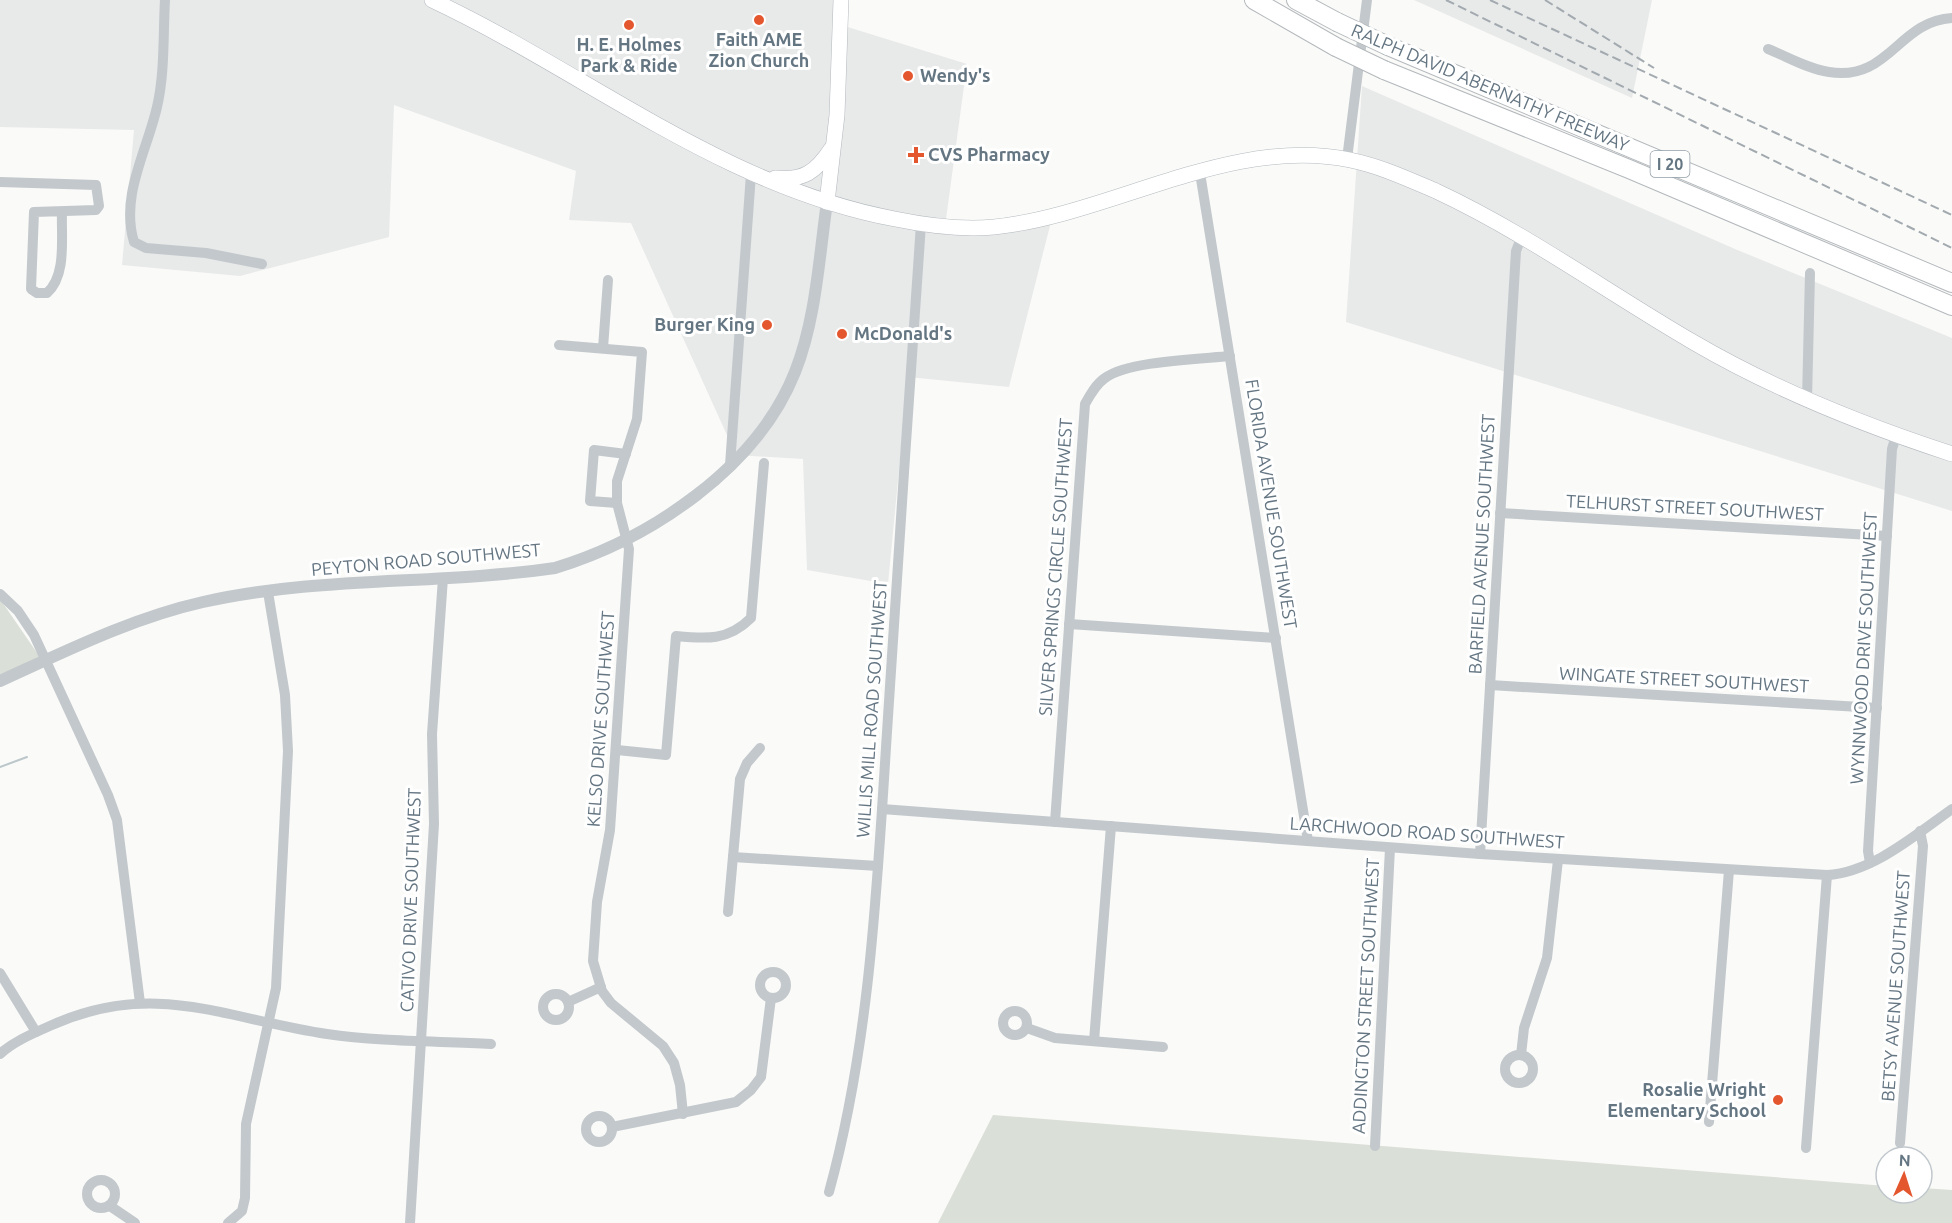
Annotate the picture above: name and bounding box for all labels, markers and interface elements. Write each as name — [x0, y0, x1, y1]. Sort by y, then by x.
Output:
marker: Faith AME Zion Church — [752, 13, 766, 27]
marker: H. E. Holmes Park & Ride — [622, 18, 636, 32]
street label: RALPH DAVID ABERNATHY FREEWAY — [1349, 19, 1633, 155]
place label: Faith AME Zion Church — [709, 29, 809, 70]
place label: H. E. Holmes Park & Ride — [577, 34, 681, 75]
place label: Wendy's — [920, 65, 991, 85]
marker: Wendy's — [901, 69, 915, 83]
place label: CVS Pharmacy — [928, 144, 1050, 164]
marker: CVS Pharmacy — [909, 148, 923, 162]
road number: I 20 — [1650, 151, 1690, 177]
place label: Burger King — [654, 314, 755, 334]
marker: Burger King — [760, 318, 774, 332]
place label: McDonald's — [854, 323, 952, 343]
marker: McDonald's — [835, 327, 849, 341]
street label: FLORIDA AVENUE SOUTHWEST — [1242, 378, 1302, 630]
street label: BARFIELD AVENUE SOUTHWEST — [1464, 413, 1498, 675]
street label: SILVER SPRINGS CIRCLE SOUTHWEST — [1035, 417, 1075, 716]
street label: TELHURST STREET SOUTHWEST — [1566, 490, 1825, 524]
street label: WYNNWOOD DRIVE SOUTHWEST — [1846, 511, 1880, 785]
street label: PEYTON ROAD SOUTHWEST — [310, 539, 542, 579]
street label: WILLIS MILL ROAD SOUTHWEST — [852, 579, 890, 838]
street label: KELSO DRIVE SOUTHWEST — [582, 610, 618, 828]
street label: WINGATE STREET SOUTHWEST — [1559, 662, 1810, 696]
street label: CATIVO DRIVE SOUTHWEST — [396, 787, 424, 1013]
street label: LARCHWOOD ROAD SOUTHWEST — [1289, 812, 1565, 852]
street label: ADDINGTON STREET SOUTHWEST — [1348, 857, 1382, 1135]
street label: BETSY AVENUE SOUTHWEST — [1877, 870, 1913, 1102]
place label: Rosalie Wright Elementary School — [1607, 1079, 1767, 1120]
marker: Rosalie Wright Elementary School — [1771, 1093, 1785, 1107]
north arrow — [1874, 1145, 1934, 1205]
text: N — [1898, 1151, 1911, 1169]

